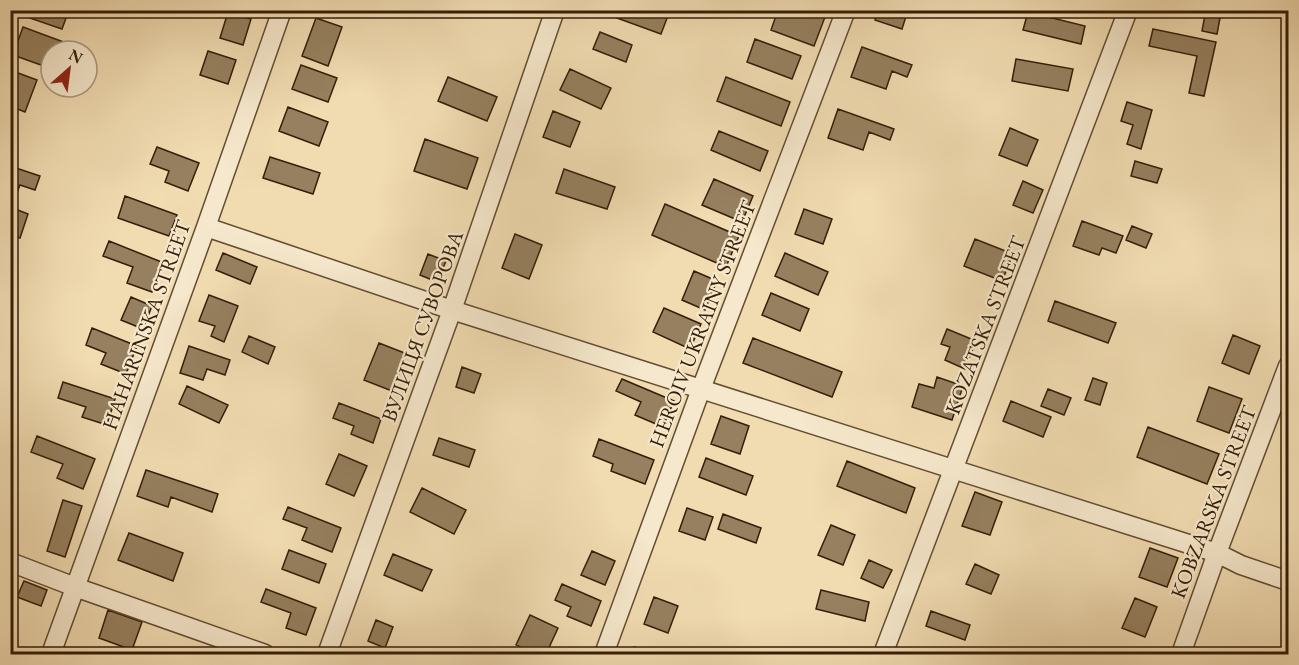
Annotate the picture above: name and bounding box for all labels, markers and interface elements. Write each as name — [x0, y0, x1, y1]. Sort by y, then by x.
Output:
north arrow — [39, 39, 99, 99]
text: N — [65, 44, 86, 69]
street label: HEROIV UKRAINY STREET — [642, 196, 762, 451]
street label: HAHARINSKA STREET — [95, 216, 197, 434]
street label: ВУЛИЦЯ СУВОРОВА — [375, 226, 469, 425]
street label: KOZATSKA STREET — [939, 231, 1032, 418]
street label: KOBZARSKA STREET — [1164, 401, 1263, 602]

